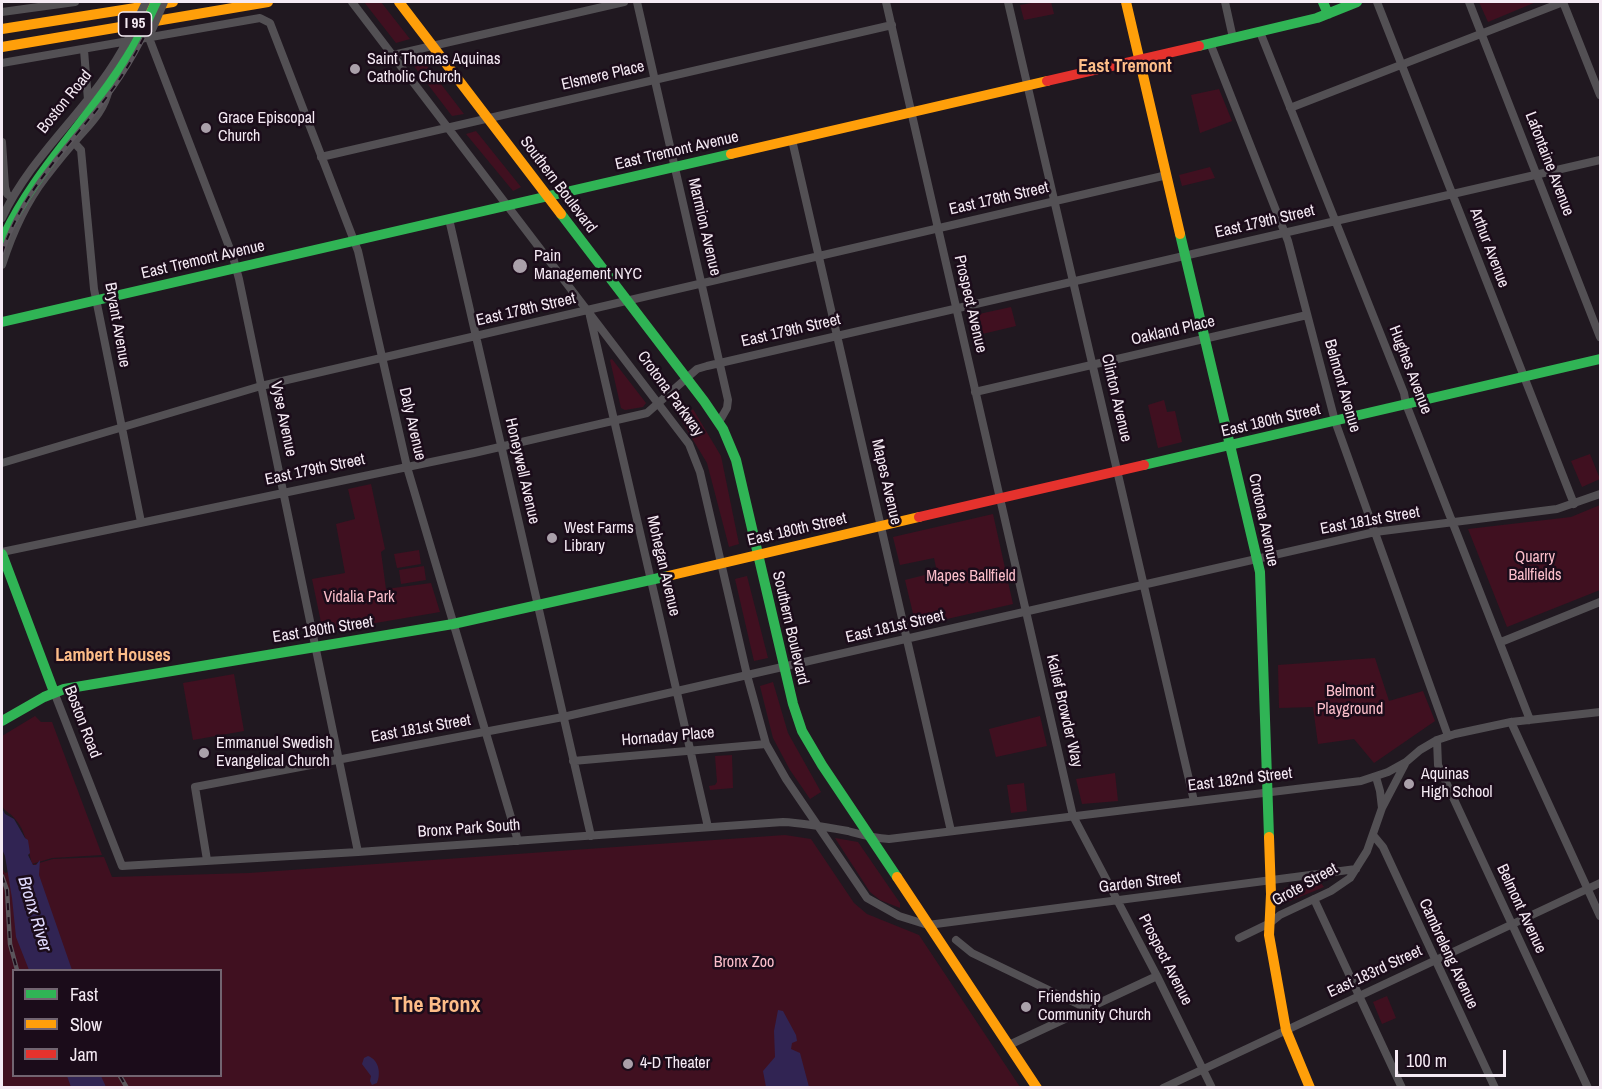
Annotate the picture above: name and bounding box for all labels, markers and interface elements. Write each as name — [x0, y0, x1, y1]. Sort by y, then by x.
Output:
road number: I 95 — [118, 12, 152, 36]
place label: Saint Thomas Aquinas Catholic Church — [367, 50, 500, 88]
district label: East Tremont — [1078, 56, 1172, 78]
street label: Elsmere Place — [560, 57, 646, 95]
marker: Saint Thomas Aquinas Catholic Church — [348, 62, 362, 76]
street label: Boston Road — [34, 66, 96, 138]
place label: Grace Episcopal Church — [218, 109, 315, 147]
street label: Lafontaine Avenue — [1520, 109, 1578, 219]
marker: Grace Episcopal Church — [199, 121, 213, 135]
street label: East Tremont Avenue — [613, 127, 741, 175]
street label: Southern Boulevard — [515, 133, 601, 237]
street label: Marmion Avenue — [683, 176, 725, 278]
street label: East 178th Street — [947, 178, 1051, 220]
street label: East 179th Street — [1213, 201, 1317, 243]
street label: Arthur Avenue — [1465, 206, 1513, 290]
street label: East Tremont Avenue — [139, 236, 267, 284]
place label: Pain Management NYC — [534, 247, 642, 285]
street label: Prospect Avenue — [949, 253, 991, 355]
marker: Pain Management NYC — [511, 257, 529, 275]
street label: Bryant Avenue — [100, 281, 134, 369]
street label: East 178th Street — [474, 289, 578, 331]
street label: East 179th Street — [739, 310, 843, 352]
street label: Oakland Place — [1129, 312, 1217, 350]
street label: Hughes Avenue — [1384, 323, 1436, 417]
street label: Belmont Avenue — [1320, 337, 1364, 435]
street label: Crotona Parkway — [633, 348, 707, 440]
street label: Clinton Avenue — [1097, 352, 1135, 444]
street label: Vyse Avenue — [266, 380, 300, 458]
street label: Daly Avenue — [394, 386, 430, 462]
street label: East 180th Street — [1219, 400, 1323, 442]
street label: Honeywell Avenue — [500, 416, 544, 526]
street label: Mapes Avenue — [867, 437, 905, 527]
street label: East 179th Street — [263, 450, 367, 490]
street label: Crotona Avenue — [1244, 472, 1282, 568]
street label: East 181st Street — [1319, 503, 1421, 539]
street label: East 180th Street — [745, 509, 849, 551]
street label: Mohegan Avenue — [642, 514, 684, 618]
place label: West Farms Library — [564, 519, 634, 557]
marker: West Farms Library — [545, 531, 559, 545]
park label: Quarry Ballfields — [1508, 548, 1562, 586]
park label: Mapes Ballfield — [926, 567, 1016, 587]
street label: Southern Boulevard — [768, 569, 812, 687]
park label: Vidalia Park — [323, 588, 395, 608]
street label: East 181st Street — [844, 606, 946, 648]
street label: East 180th Street — [271, 613, 375, 647]
district label: Lambert Houses — [55, 645, 171, 667]
street label: Kalief Browder Way — [1042, 653, 1086, 769]
park label: Belmont Playground — [1317, 682, 1383, 720]
street label: Boston Road — [59, 683, 105, 761]
street label: East 181st Street — [370, 711, 472, 747]
street label: Hornaday Place — [621, 723, 715, 751]
place label: Emmanuel Swedish Evangelical Church — [216, 734, 333, 772]
marker: Emmanuel Swedish Evangelical Church — [197, 746, 211, 760]
street label: East 182nd Street — [1187, 764, 1293, 796]
place label: Aquinas High School — [1421, 765, 1492, 803]
marker: Aquinas High School — [1402, 777, 1416, 791]
street label: Bronx Park South — [417, 816, 521, 842]
street label: Grote Street — [1269, 859, 1341, 911]
street label: Belmont Avenue — [1492, 861, 1550, 957]
street label: Garden Street — [1098, 868, 1182, 898]
water label: Bronx River — [12, 874, 56, 954]
street label: Cambreleng Avenue — [1414, 896, 1482, 1012]
street label: Prospect Avenue — [1134, 911, 1196, 1009]
street label: East 183rd Street — [1325, 942, 1425, 1002]
park label: Bronx Zoo — [714, 953, 774, 973]
legend — [12, 969, 222, 1077]
text: Fast — [70, 982, 98, 1007]
place label: Friendship Community Church — [1038, 988, 1151, 1026]
district label: The Bronx — [391, 993, 481, 1019]
marker: Friendship Community Church — [1019, 1000, 1033, 1014]
text: Slow — [70, 1012, 102, 1037]
scale bar — [1398, 1038, 1509, 1076]
text: Jam — [70, 1042, 98, 1067]
text: 100 m — [1406, 1048, 1447, 1073]
place label: 4-D Theater — [640, 1054, 710, 1074]
marker: 4-D Theater — [621, 1057, 635, 1071]

